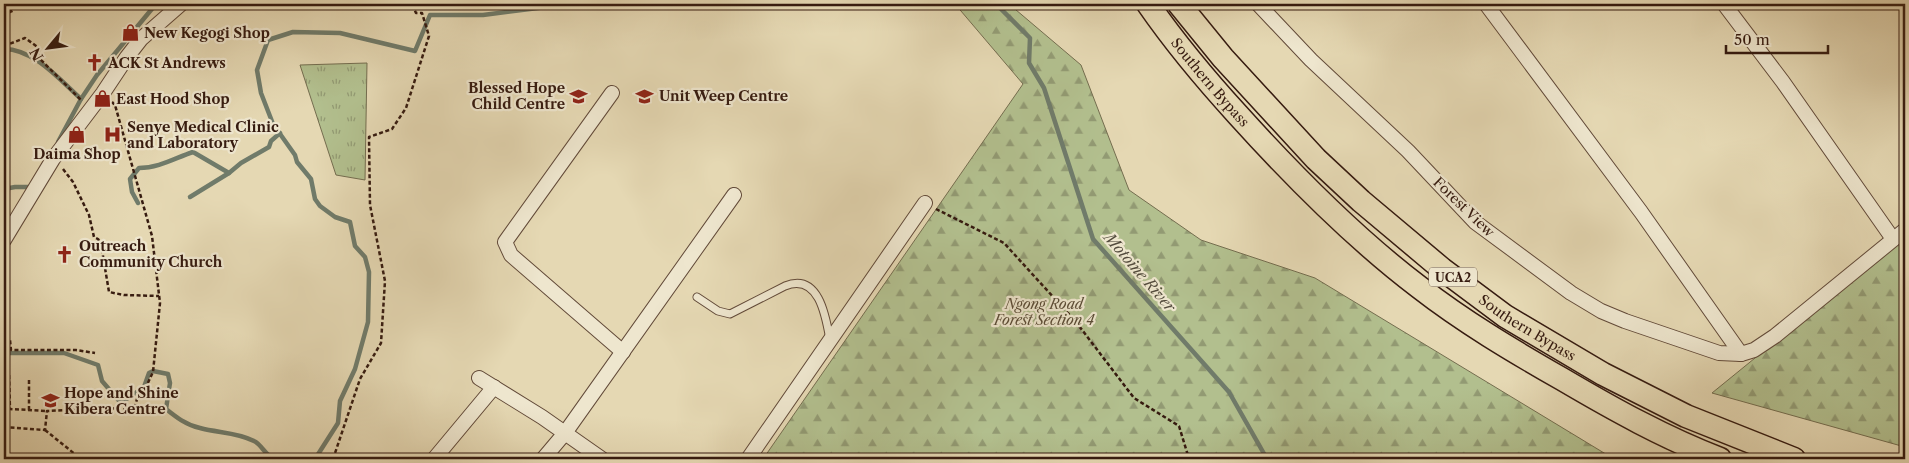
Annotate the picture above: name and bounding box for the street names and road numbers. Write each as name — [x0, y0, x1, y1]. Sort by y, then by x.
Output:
street label: Southern Bypass — [1167, 34, 1253, 130]
street label: Forest View — [1430, 173, 1499, 241]
road number: UCA2 — [1429, 268, 1477, 286]
street label: Southern Bypass — [1475, 291, 1579, 365]

